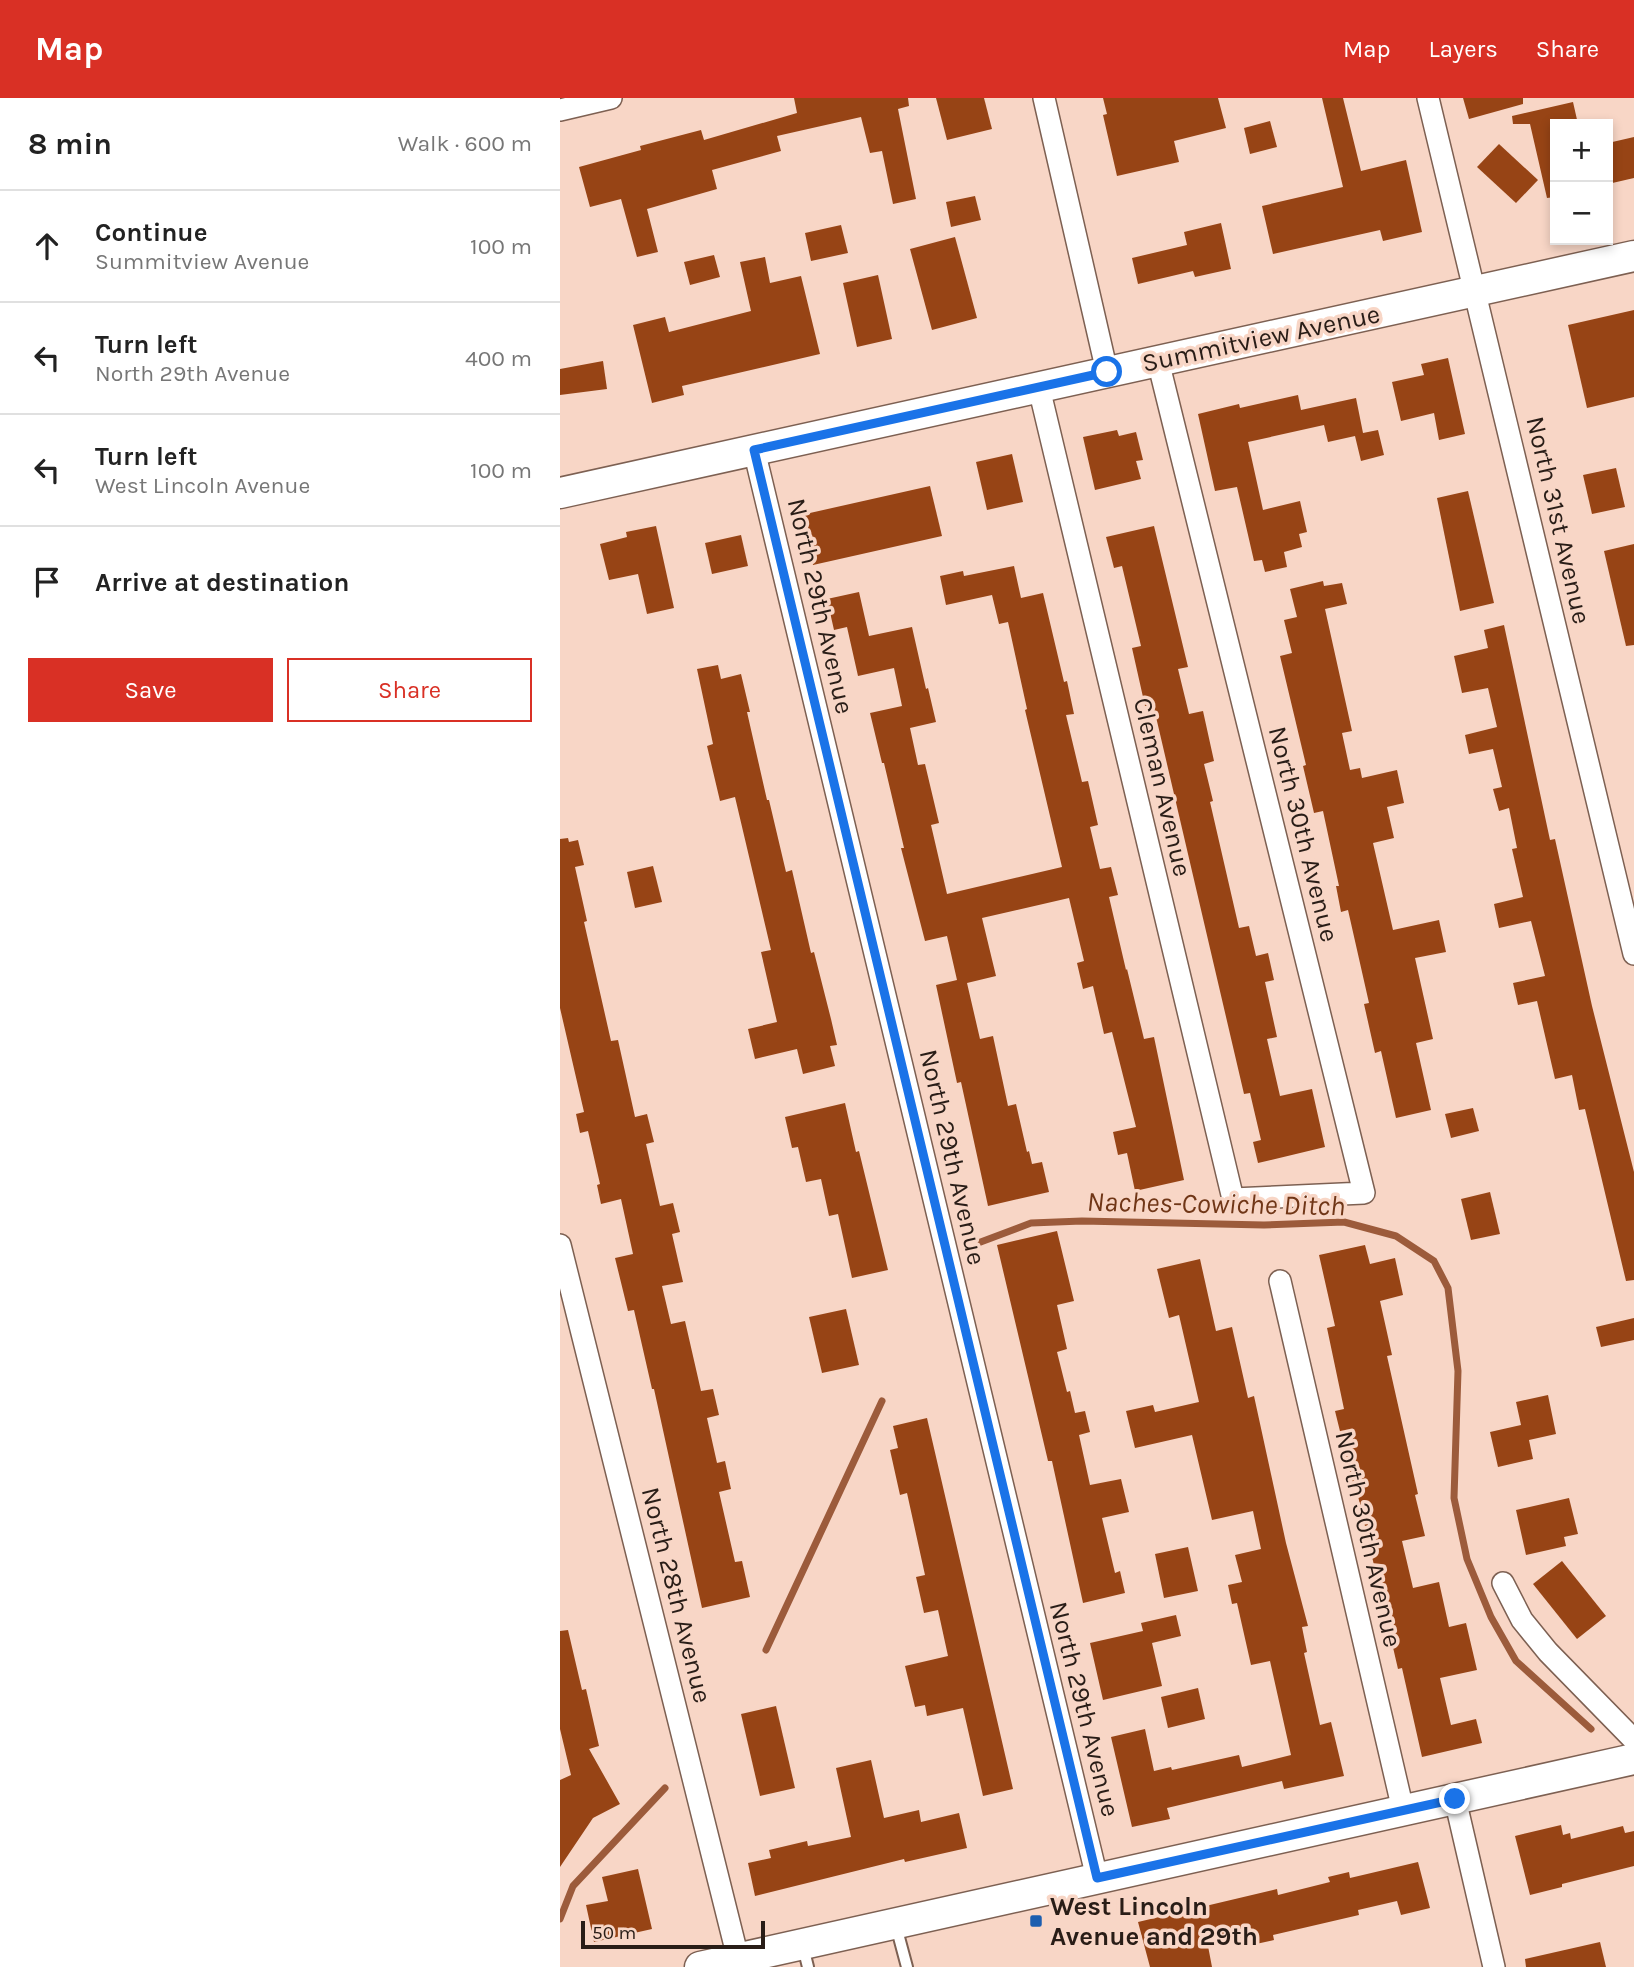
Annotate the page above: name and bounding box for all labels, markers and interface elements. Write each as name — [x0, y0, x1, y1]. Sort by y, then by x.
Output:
text: Map — [35, 30, 103, 68]
text: Map — [1343, 35, 1391, 63]
text: Layers — [1429, 35, 1498, 63]
text: Share — [1536, 35, 1599, 63]
map controls — [1550, 119, 1613, 245]
button: + — [1550, 119, 1613, 182]
text: 8 min — [28, 126, 112, 162]
text: Walk · 600 m — [398, 130, 532, 157]
button: − — [1550, 182, 1613, 245]
text: Continue — [95, 217, 207, 248]
icon: ahead — [28, 227, 66, 265]
text: 100 m — [470, 233, 532, 260]
text: Summitview Avenue — [95, 248, 309, 275]
street label: Summitview Avenue — [1139, 298, 1383, 379]
text: Turn left — [95, 329, 197, 360]
icon: left — [28, 339, 66, 377]
text: 400 m — [465, 345, 532, 372]
route start — [1091, 356, 1122, 387]
text: North 29th Avenue — [95, 360, 290, 387]
street label: North 31st Avenue — [1520, 413, 1597, 627]
text: Turn left — [95, 441, 197, 472]
icon: left — [28, 451, 66, 489]
text: 100 m — [470, 457, 532, 484]
text: West Lincoln Avenue — [95, 472, 310, 499]
street label: North 29th Avenue — [781, 495, 860, 717]
icon: arrive — [28, 563, 66, 601]
text: Arrive at destination — [95, 567, 349, 598]
button: Save — [28, 658, 273, 722]
button: Share — [287, 658, 532, 722]
street label: Cleman Avenue — [1127, 695, 1198, 880]
street label: North 30th Avenue — [1262, 723, 1345, 945]
street label: North 29th Avenue — [913, 1046, 992, 1268]
water label: Naches-Cowiche Ditch — [1086, 1185, 1346, 1222]
street label: North 30th Avenue — [1329, 1428, 1408, 1650]
street label: North 28th Avenue — [635, 1484, 718, 1706]
street label: North 29th Avenue — [1043, 1598, 1126, 1820]
route end — [1439, 1783, 1470, 1814]
place label: West Lincoln Avenue and 29th — [1050, 1891, 1258, 1952]
marker: West Lincoln Avenue and 29th — [1028, 1913, 1044, 1929]
scale bar — [581, 1918, 765, 1950]
text: 50 m — [592, 1922, 636, 1944]

